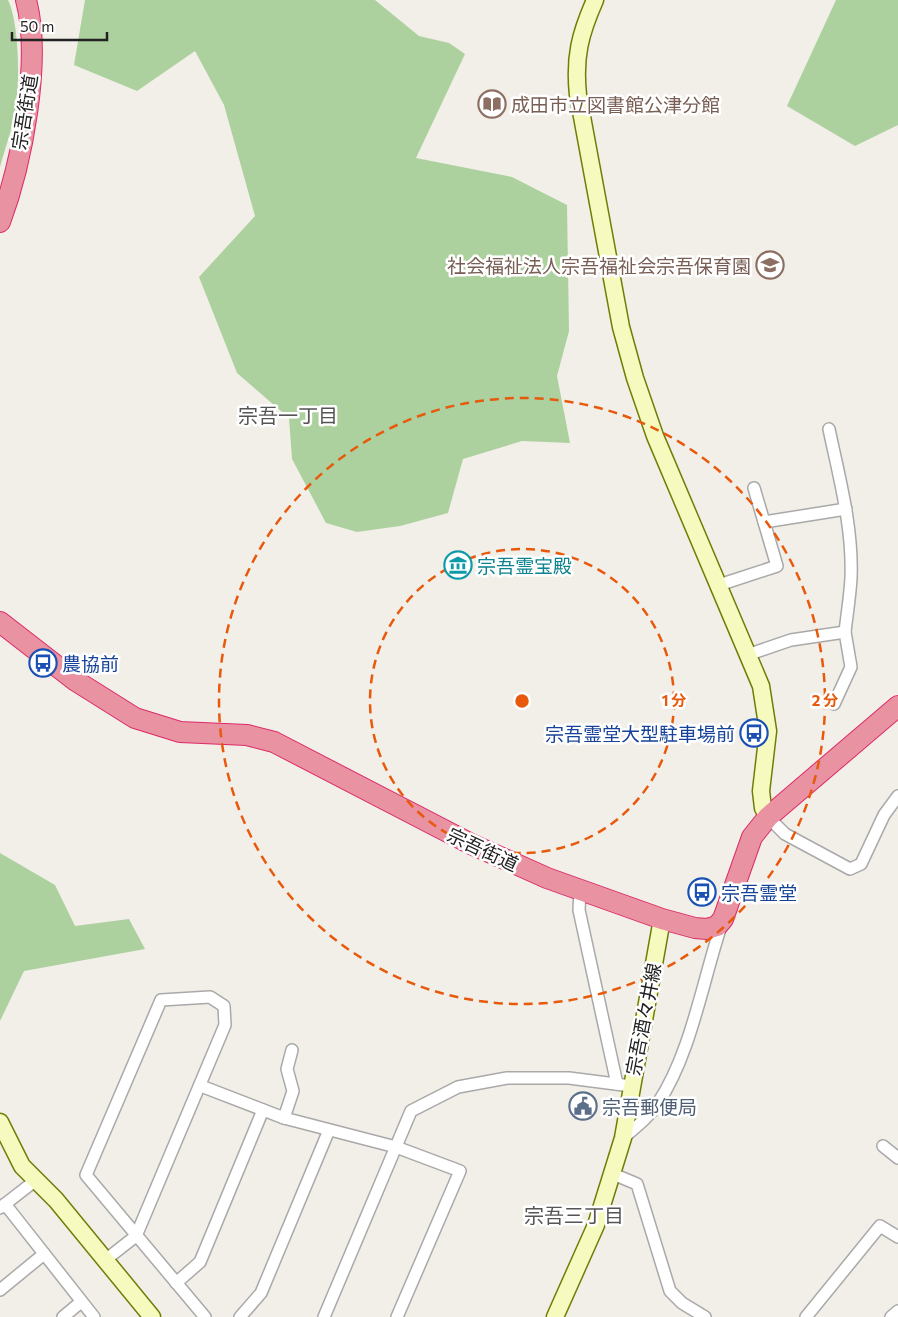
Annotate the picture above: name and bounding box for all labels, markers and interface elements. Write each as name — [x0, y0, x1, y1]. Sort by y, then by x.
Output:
scale bar — [12, 10, 108, 42]
text: 50 m — [20, 17, 54, 35]
street label: 宗吾街道 — [7, 73, 41, 151]
library icon: 成田市立図書館公津分館 — [477, 89, 507, 119]
place label: 成田市立図書館公津分館 — [511, 93, 720, 116]
school or university icon: 社会福祉法人宗吾福祉会宗吾保育園 — [755, 250, 785, 280]
place label: 社会福祉法人宗吾福祉会宗吾保育園 — [447, 254, 751, 277]
district label: 宗吾一丁目 — [238, 403, 338, 427]
museum icon: 宗吾霊宝殿 — [443, 550, 473, 580]
place label: 宗吾霊宝殿 — [477, 554, 572, 577]
bus stop icon: 農協前 — [28, 648, 58, 678]
place label: 農協前 — [62, 652, 119, 675]
text: 1 分 — [662, 691, 686, 709]
text: 2 分 — [812, 691, 838, 709]
centre of rings — [513, 692, 531, 710]
bus stop icon: 宗吾霊堂大型駐車場前 — [739, 718, 769, 748]
place label: 宗吾霊堂大型駐車場前 — [545, 722, 735, 745]
street label: 宗吾街道 — [444, 823, 522, 875]
bus stop icon: 宗吾霊堂 — [687, 877, 717, 907]
place label: 宗吾霊堂 — [721, 881, 797, 904]
street label: 宗吾酒々井線 — [621, 961, 665, 1077]
public building icon: 宗吾郵便局 — [568, 1091, 598, 1121]
place label: 宗吾郵便局 — [602, 1095, 697, 1118]
district label: 宗吾三丁目 — [524, 1203, 624, 1227]

